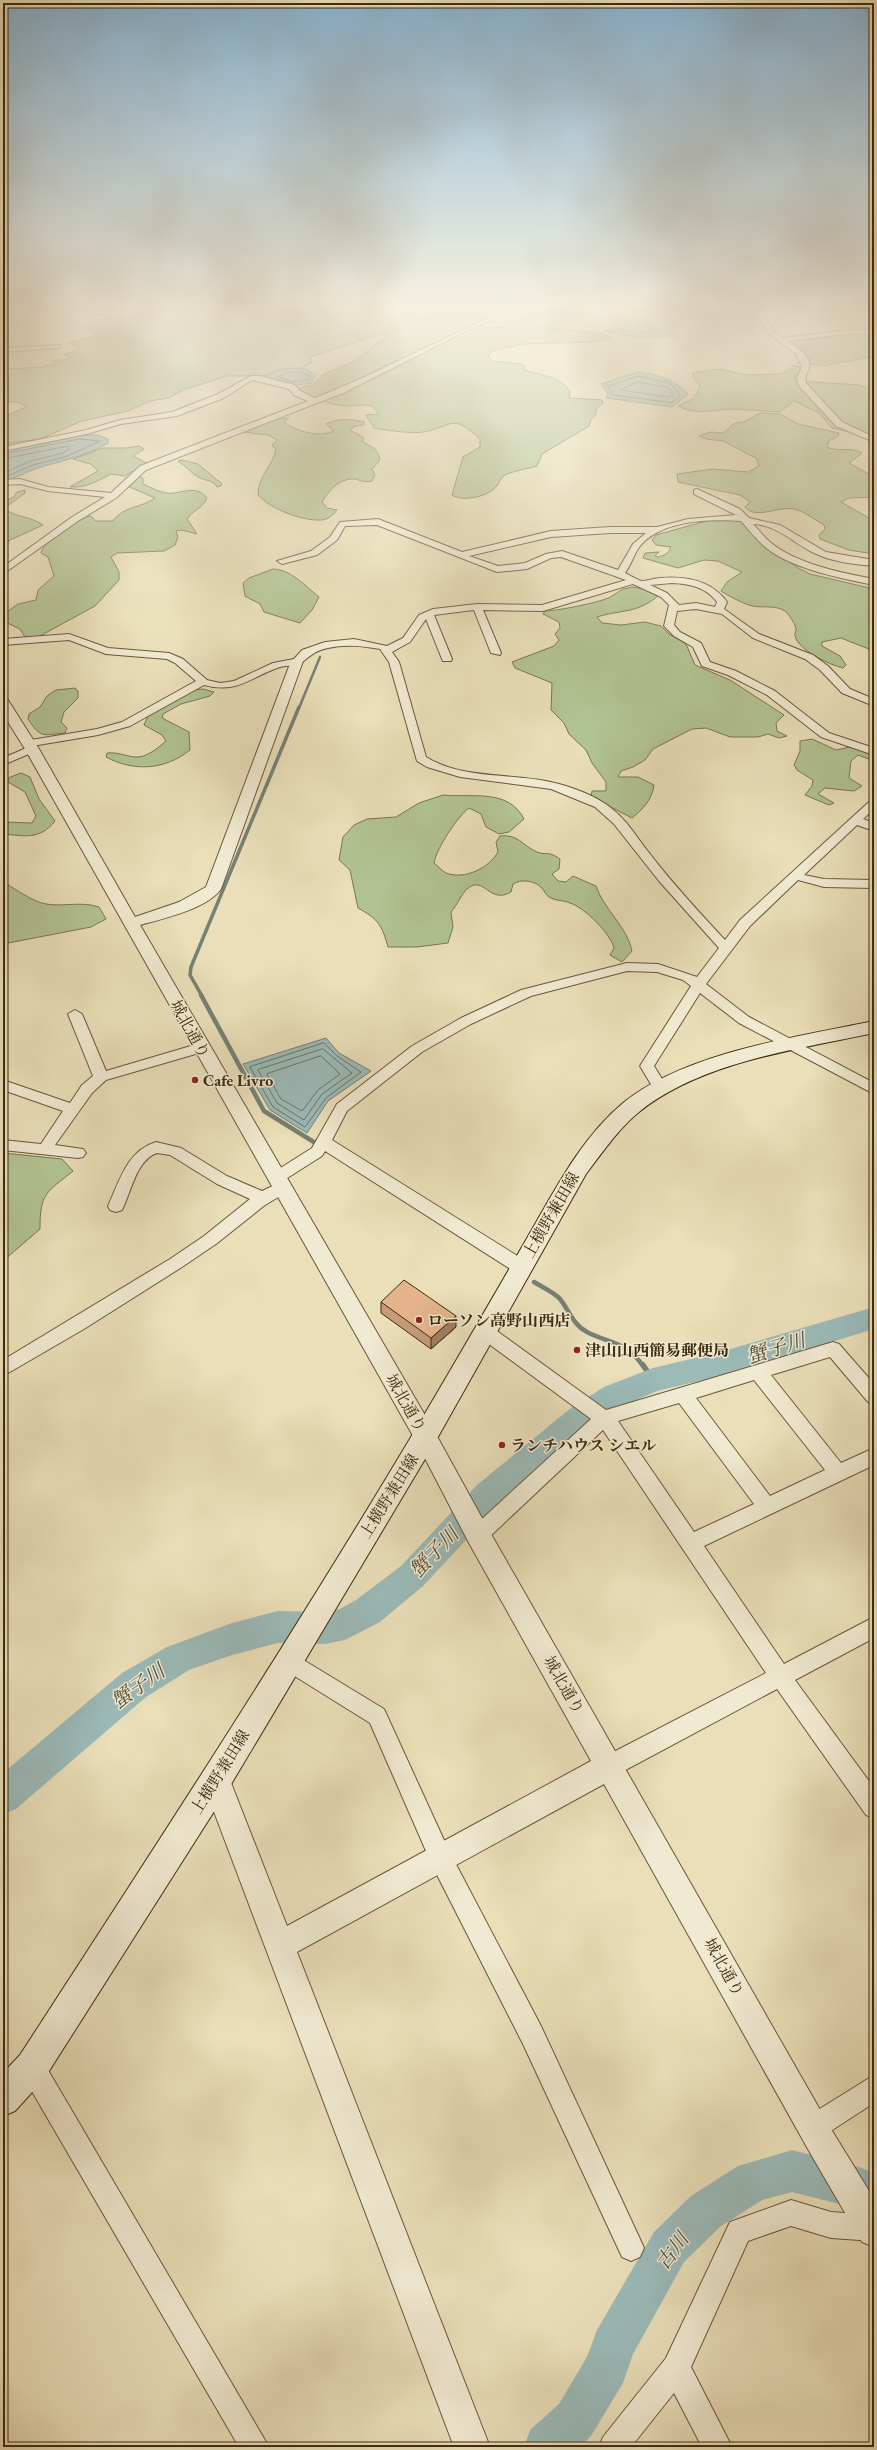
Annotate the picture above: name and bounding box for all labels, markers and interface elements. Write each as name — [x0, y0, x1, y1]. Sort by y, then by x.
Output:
street label: 城北通り — [165, 996, 215, 1062]
place label: Cafe Livro — [203, 1070, 273, 1091]
marker: Cafe Livro — [190, 1075, 200, 1085]
street label: 上横野兼田線 — [518, 1168, 584, 1262]
place label: ローソン高野山西店 — [427, 1310, 570, 1331]
marker: ローソン高野山西店 — [414, 1315, 424, 1325]
water label: 蟹子川 — [744, 1326, 810, 1369]
place label: 津山山西簡易郵便局 — [585, 1340, 729, 1361]
marker: 津山山西簡易郵便局 — [572, 1345, 582, 1355]
street label: 城北通り — [381, 1370, 431, 1436]
place label: ランチハウス シエル — [510, 1435, 656, 1456]
marker: ランチハウス シエル — [497, 1440, 507, 1450]
street label: 上横野兼田線 — [355, 1450, 423, 1542]
water label: 蟹子川 — [404, 1520, 466, 1583]
street label: 城北通り — [539, 1652, 589, 1718]
water label: 蟹子川 — [106, 1657, 172, 1714]
street label: 上横野兼田線 — [186, 1726, 254, 1818]
street label: 城北通り — [699, 1934, 749, 2000]
water label: 古川 — [650, 2226, 696, 2275]

